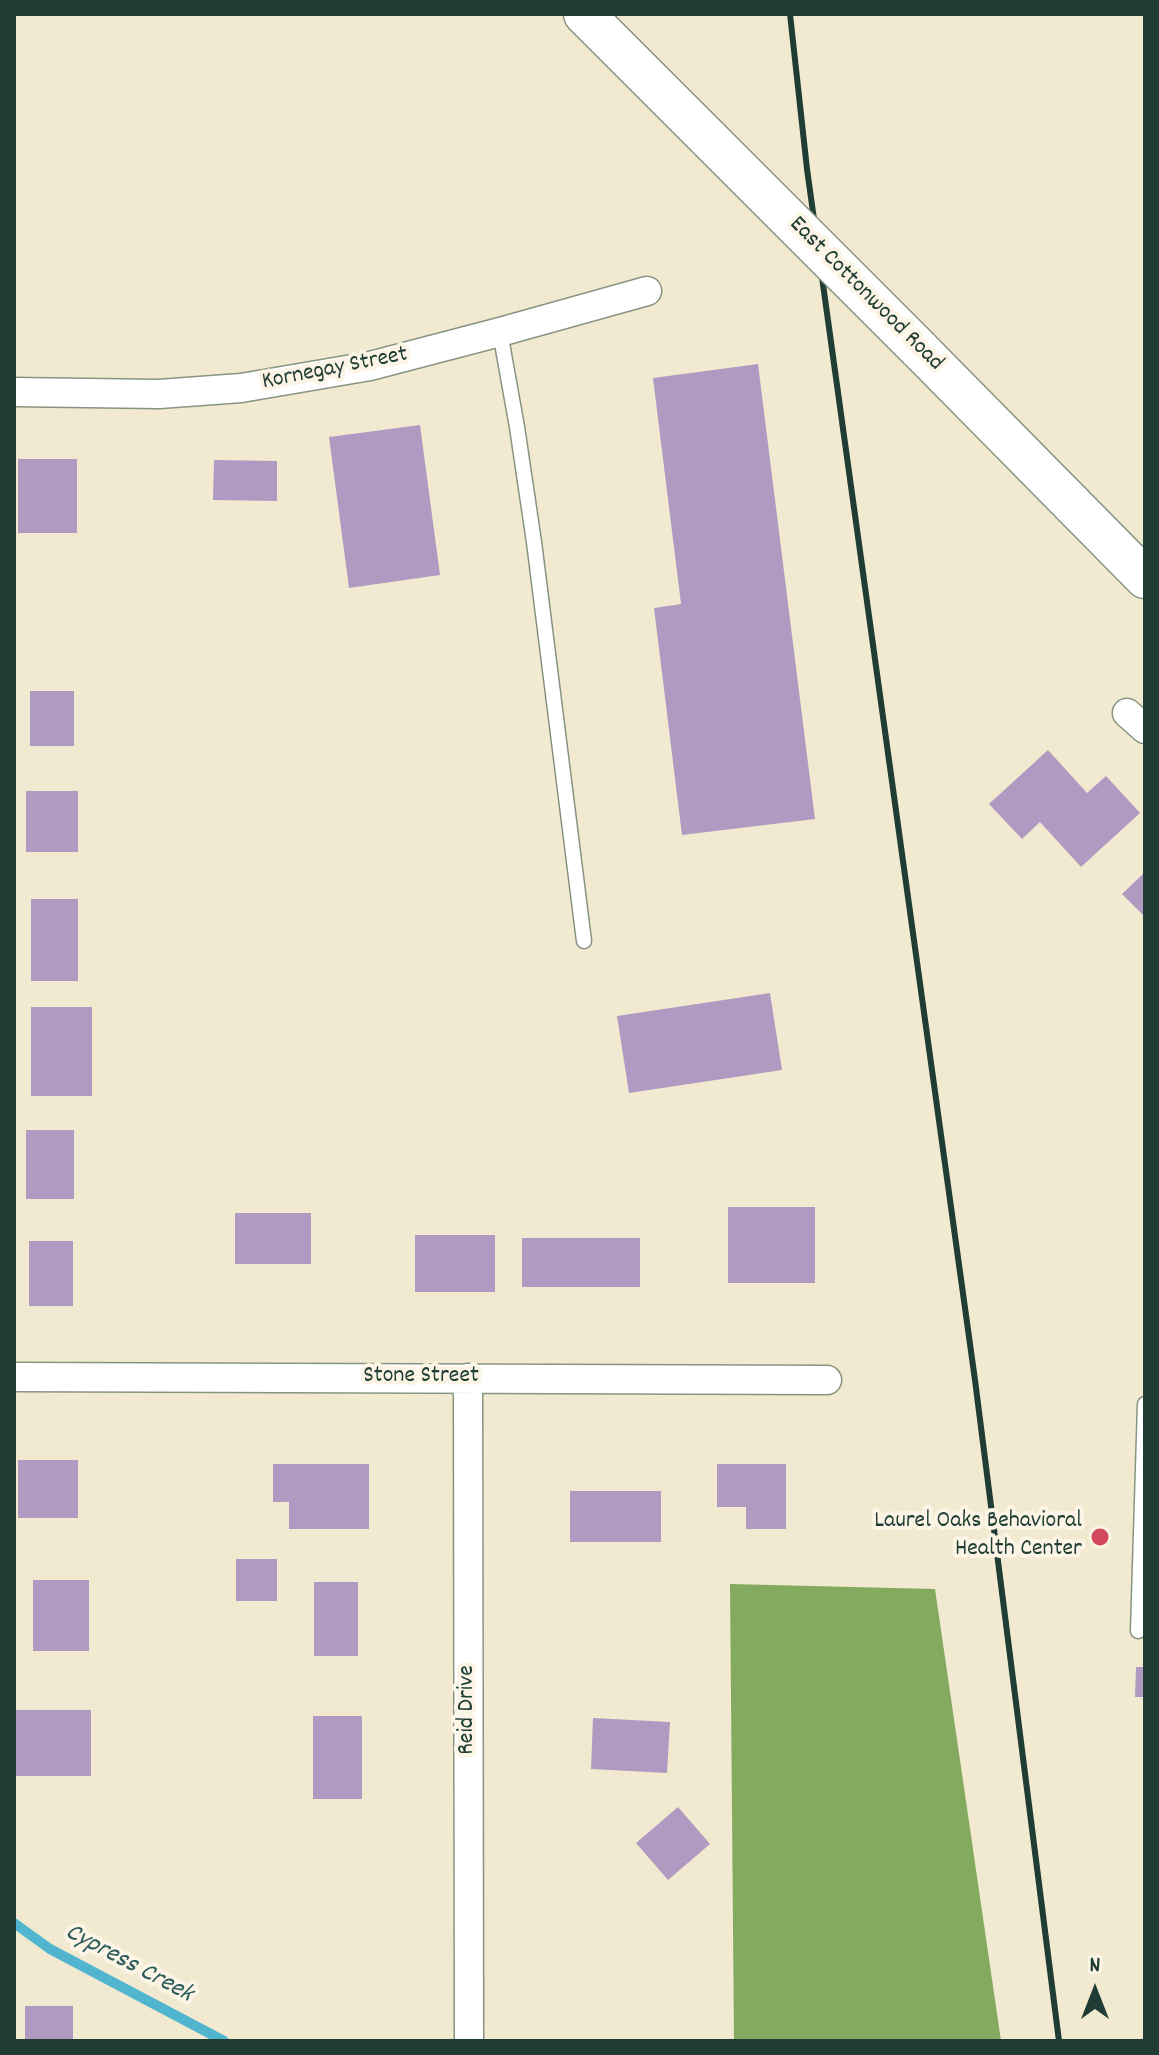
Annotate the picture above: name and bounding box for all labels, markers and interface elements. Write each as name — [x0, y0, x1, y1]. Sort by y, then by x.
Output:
street label: East Cottonwood Road — [782, 212, 948, 378]
street label: Kornegay Street — [260, 342, 410, 398]
street label: Stone Street — [363, 1364, 479, 1392]
place label: Laurel Oaks Behavioral Health Center — [874, 1509, 1082, 1565]
marker: Laurel Oaks Behavioral Health Center — [1089, 1526, 1111, 1548]
street label: Reid Drive — [455, 1665, 483, 1755]
water label: Cypress Creek — [59, 1918, 197, 2012]
north arrow — [1055, 1951, 1135, 2031]
text: N — [1090, 1951, 1100, 1982]

